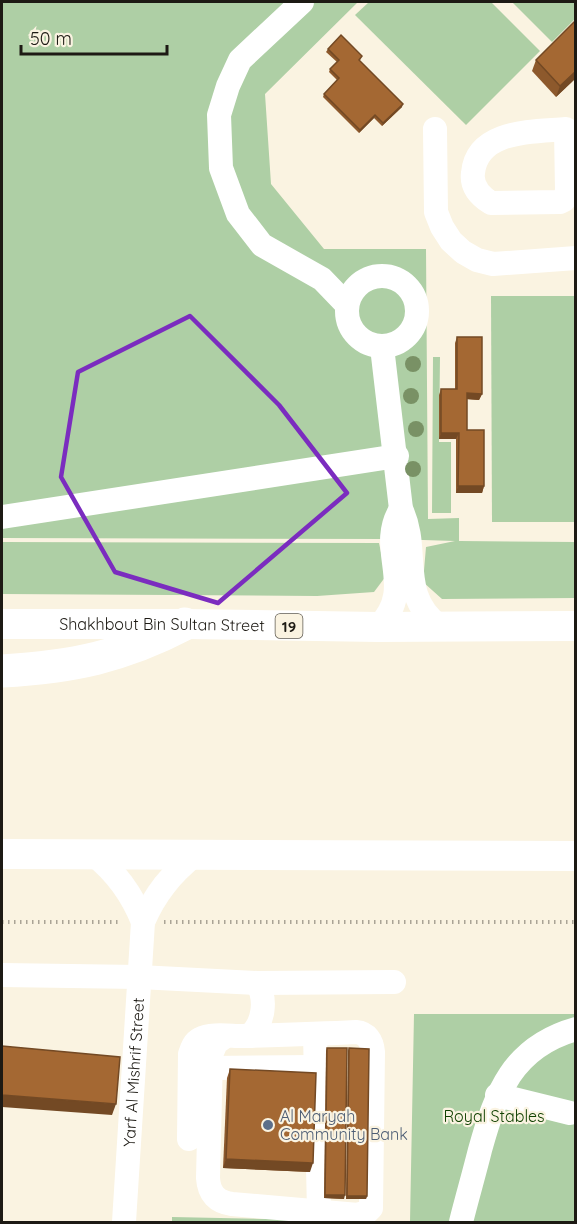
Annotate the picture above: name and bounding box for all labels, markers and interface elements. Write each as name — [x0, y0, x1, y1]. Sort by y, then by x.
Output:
scale bar — [21, 18, 166, 56]
text: 50 m — [30, 27, 72, 50]
street label: Shakhbout Bin Sultan Street — [59, 614, 265, 635]
road number: 19 — [276, 614, 302, 638]
street label: Yarf Al Mishrif Street — [119, 997, 148, 1148]
place label: Al Maryah Community Bank — [280, 1106, 408, 1144]
park label: Royal Stables — [443, 1106, 545, 1126]
marker: Al Maryah Community Bank — [261, 1118, 275, 1132]

